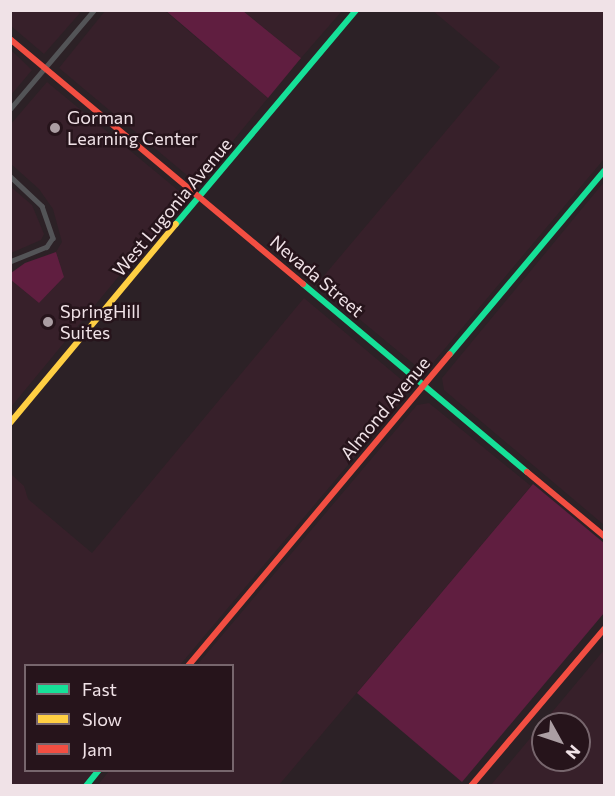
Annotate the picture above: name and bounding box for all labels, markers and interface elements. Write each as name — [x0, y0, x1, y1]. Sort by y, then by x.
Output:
place label: Gorman Learning Center — [67, 107, 198, 150]
marker: Gorman Learning Center — [48, 121, 62, 135]
street label: West Lugonia Avenue — [108, 133, 236, 281]
street label: Nevada Street — [266, 231, 368, 321]
place label: SpringHill Suites — [60, 301, 140, 344]
marker: SpringHill Suites — [41, 315, 55, 329]
street label: Almond Avenue — [336, 352, 434, 464]
legend — [24, 664, 234, 772]
text: Fast — [82, 678, 117, 700]
text: Slow — [82, 708, 122, 730]
north arrow — [531, 712, 591, 772]
text: Jam — [82, 738, 112, 760]
text: N — [563, 742, 585, 763]

